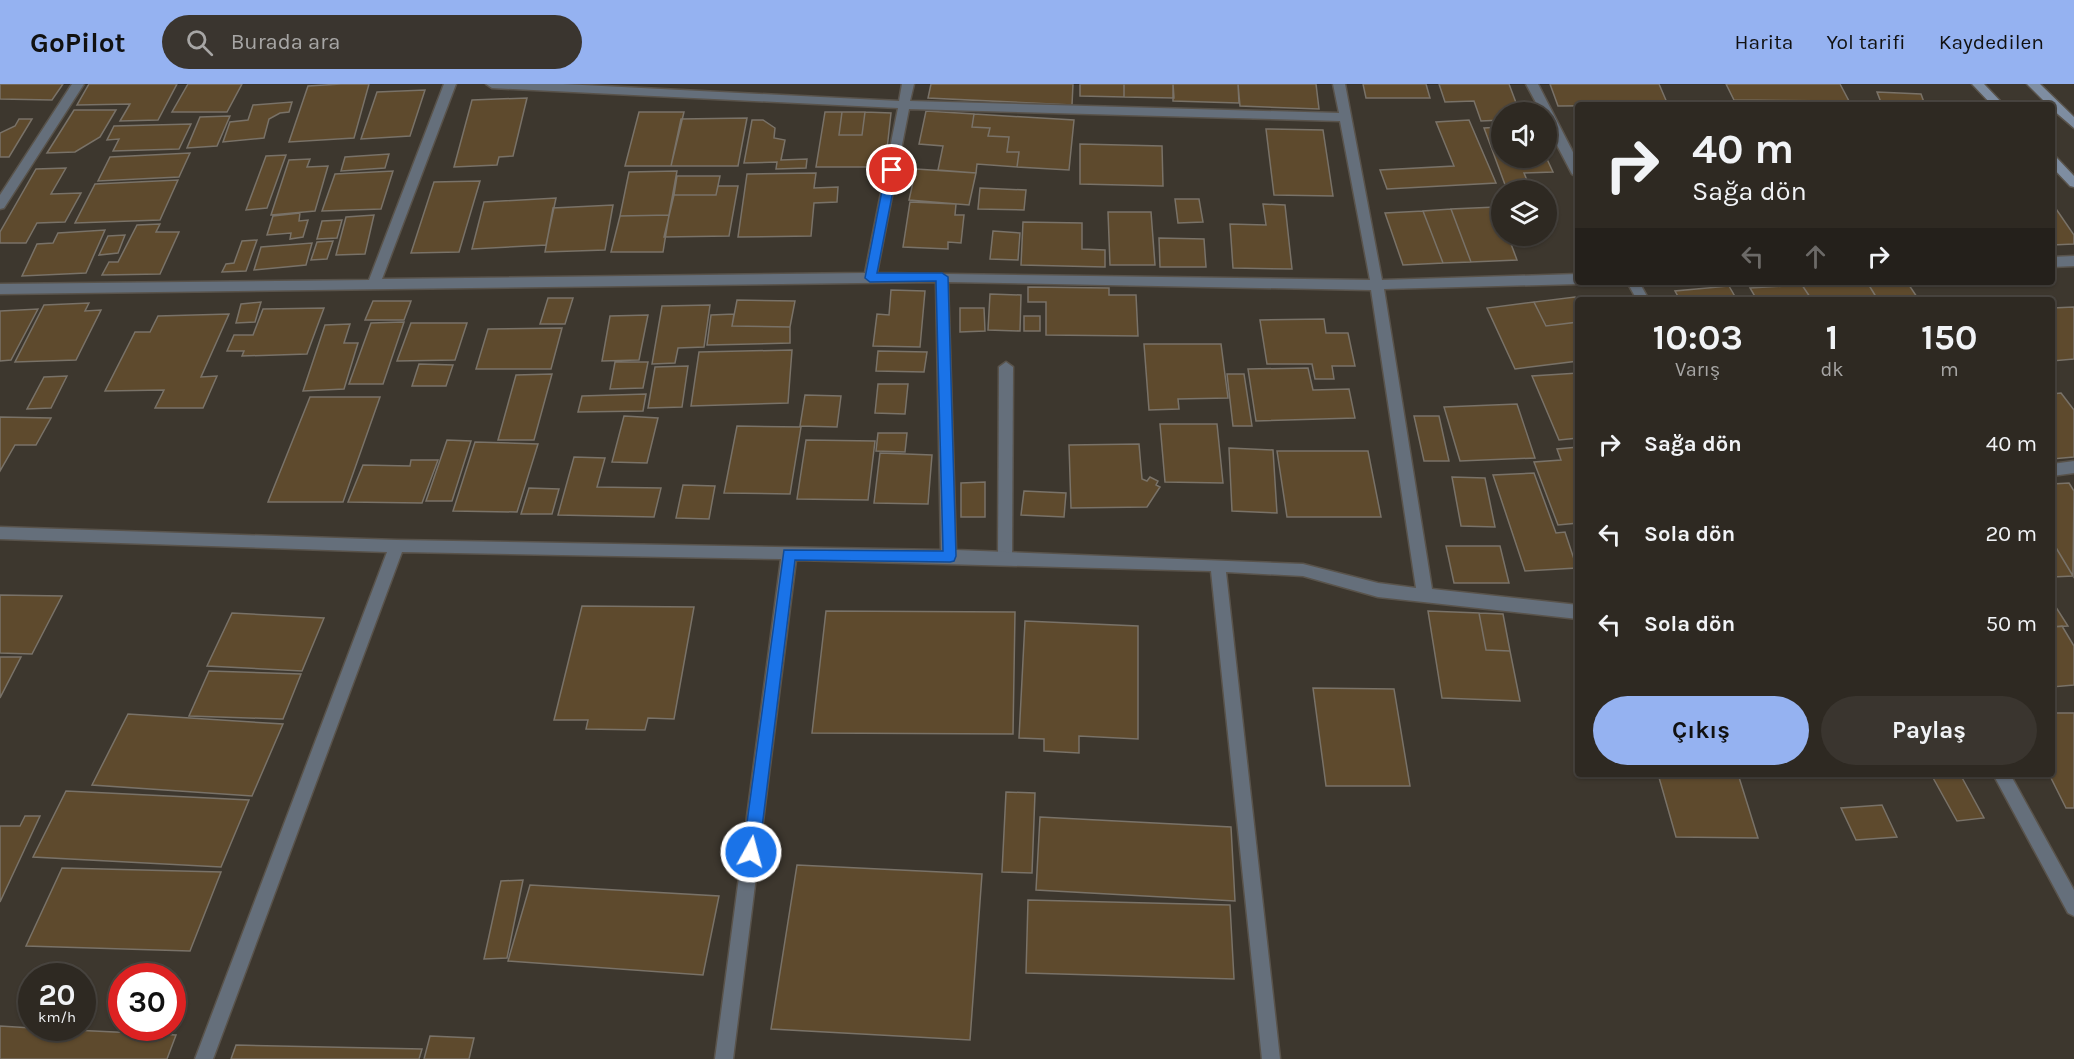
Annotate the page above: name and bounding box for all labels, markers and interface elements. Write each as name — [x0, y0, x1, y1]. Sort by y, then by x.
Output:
search box — [162, 15, 582, 69]
text: GoPilot — [30, 26, 126, 59]
icon: search — [183, 26, 216, 59]
text: Burada ara — [231, 29, 340, 55]
text: Harita — [1734, 30, 1793, 54]
text: Yol tarifi — [1826, 30, 1906, 54]
text: Kaydedilen — [1939, 30, 2044, 54]
map controls — [1491, 102, 1557, 246]
button: sound — [1491, 102, 1557, 168]
text: 40 m — [1692, 124, 1794, 174]
icon: right — [1593, 126, 1671, 204]
pin — [866, 144, 917, 195]
icon: arrive — [875, 153, 908, 186]
text: Sağa dön — [1692, 175, 1807, 207]
button: layers — [1491, 180, 1557, 246]
icon: left — [1736, 240, 1769, 273]
icon: ahead — [1799, 240, 1832, 273]
icon: right — [1862, 240, 1895, 273]
text: 10:03 — [1652, 316, 1743, 358]
text: 1 — [1826, 316, 1838, 358]
text: 150 — [1921, 316, 1978, 358]
text: Varış — [1675, 358, 1720, 381]
text: dk — [1820, 358, 1844, 381]
text: m — [1940, 358, 1959, 381]
icon: right — [1593, 428, 1626, 461]
text: Sağa dön — [1644, 431, 1742, 457]
text: 40 m — [1986, 431, 2037, 457]
icon: left — [1593, 518, 1626, 551]
text: Sola dön — [1644, 521, 1735, 547]
text: 20 m — [1985, 521, 2037, 547]
icon: left — [1593, 608, 1626, 641]
text: Sola dön — [1644, 611, 1735, 637]
text: 50 m — [1986, 611, 2037, 637]
button: Çıkış — [1593, 696, 1809, 765]
button: Paylaş — [1821, 696, 2037, 765]
position arrow — [719, 820, 783, 884]
speed limit sign: 30 — [108, 963, 186, 1041]
text: 20 — [38, 977, 76, 1013]
text: km/h — [38, 1008, 76, 1026]

